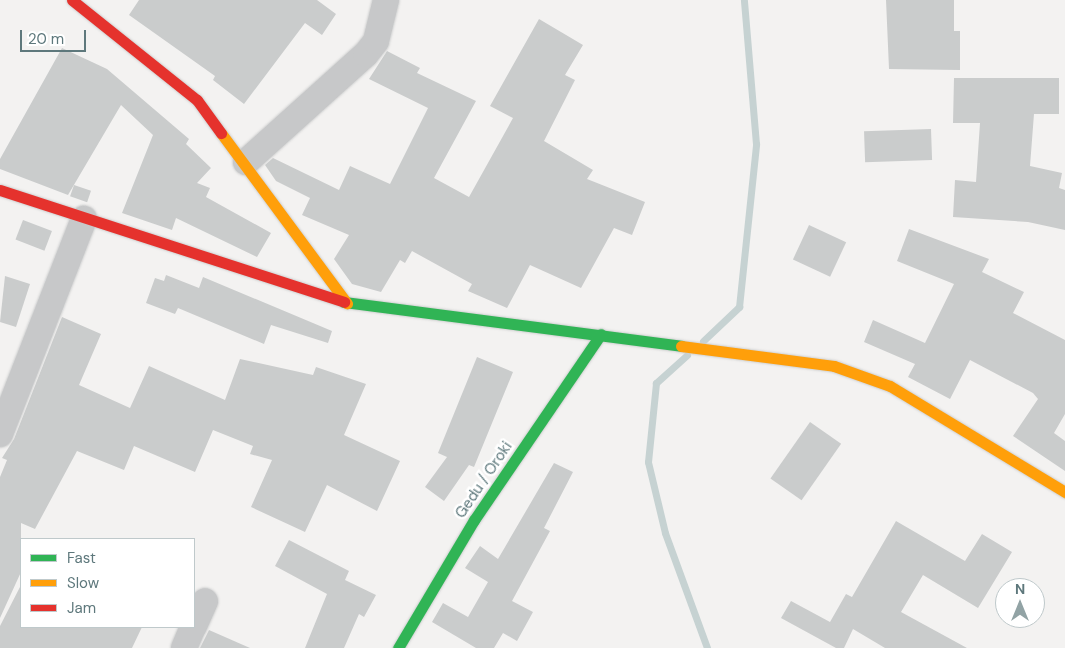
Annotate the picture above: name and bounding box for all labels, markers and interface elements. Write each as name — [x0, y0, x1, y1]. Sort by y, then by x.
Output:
scale bar — [22, 20, 89, 52]
text: 20 m — [28, 29, 64, 49]
street label: Gedu / Oroki — [452, 438, 516, 522]
legend — [20, 538, 195, 628]
text: Fast — [67, 548, 96, 568]
text: Slow — [67, 573, 99, 593]
north arrow — [995, 578, 1045, 628]
text: N — [1015, 580, 1025, 598]
text: Jam — [67, 598, 96, 618]

